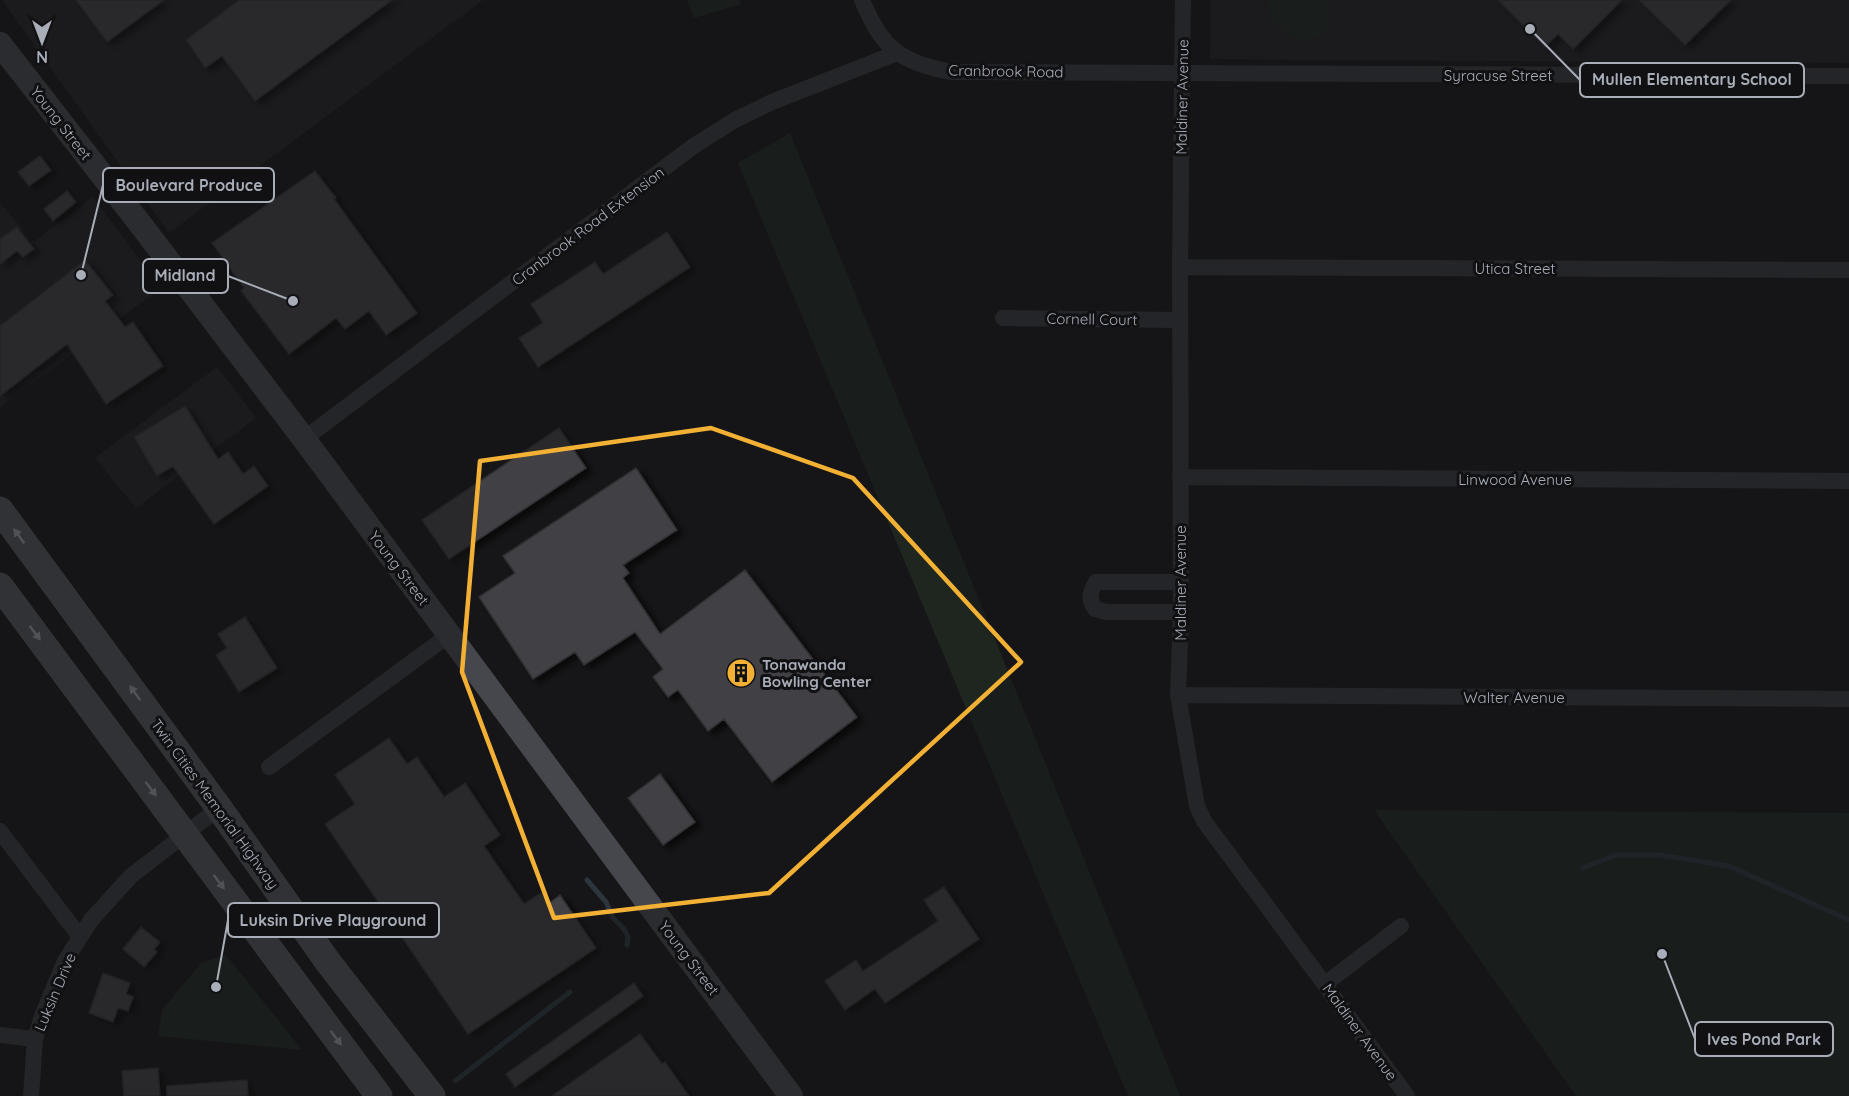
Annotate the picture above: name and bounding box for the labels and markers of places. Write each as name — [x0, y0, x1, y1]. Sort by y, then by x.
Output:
callout: Mullen Elementary School — [1580, 63, 1804, 97]
callout: Boulevard Produce — [103, 168, 274, 202]
callout: Midland — [143, 259, 228, 293]
place label: Tonawanda Bowling Center — [762, 655, 872, 691]
building icon: Tonawanda Bowling Center — [725, 657, 757, 689]
callout: Luksin Drive Playground — [228, 903, 439, 937]
callout: Ives Pond Park — [1695, 1022, 1833, 1056]

